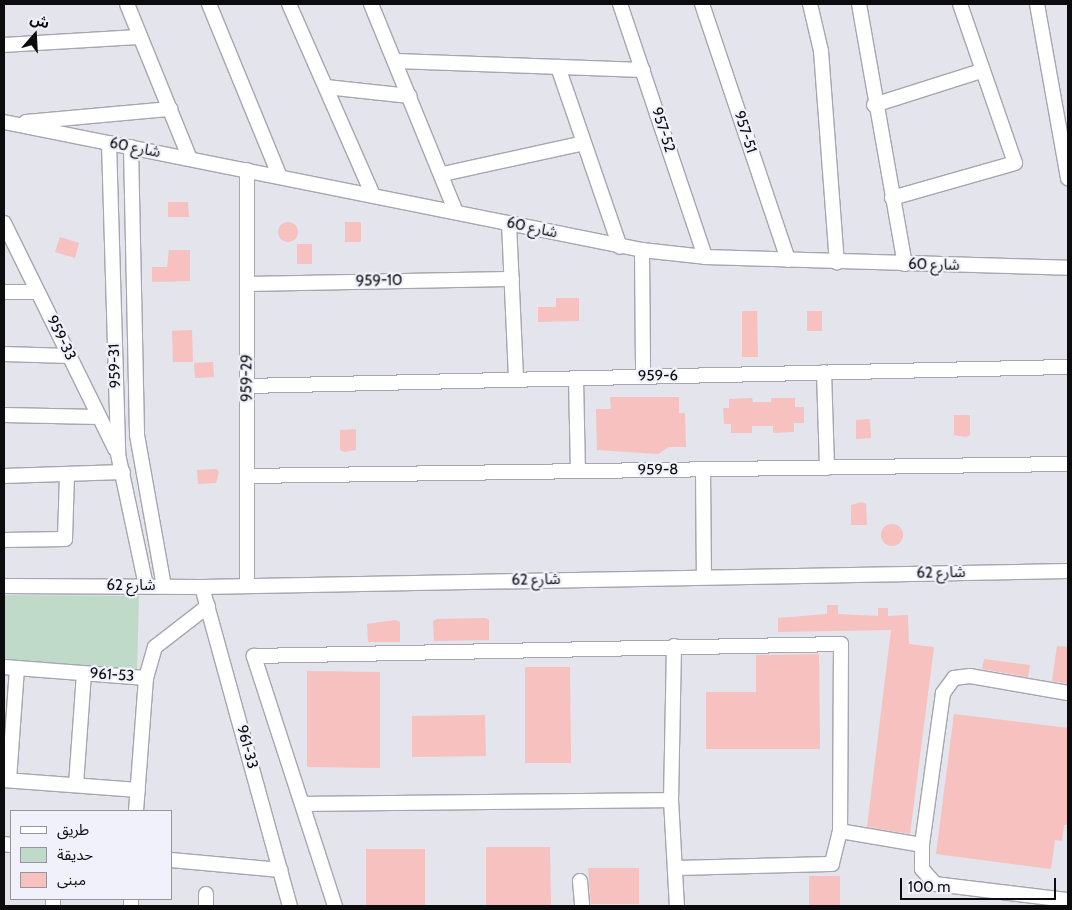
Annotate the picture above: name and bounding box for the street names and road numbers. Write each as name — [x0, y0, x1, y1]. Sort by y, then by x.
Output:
street label: 957-52 — [647, 105, 679, 155]
street label: 957-51 — [730, 109, 760, 155]
street label: شارع 60 — [108, 134, 162, 162]
street label: شارع 60 — [505, 214, 559, 242]
street label: شارع 60 — [908, 256, 960, 274]
street label: 959-10 — [356, 272, 402, 290]
street label: 959-33 — [42, 313, 80, 363]
street label: 959-31 — [105, 344, 125, 388]
street label: 959-29 — [238, 354, 256, 402]
street label: 959-6 — [638, 367, 678, 385]
street label: 959-8 — [638, 461, 678, 479]
street label: شارع 62 — [916, 564, 966, 582]
street label: شارع 62 — [511, 571, 561, 589]
street label: شارع 62 — [107, 577, 155, 595]
street label: 961-53 — [89, 664, 135, 686]
street label: 961-33 — [233, 723, 261, 771]

